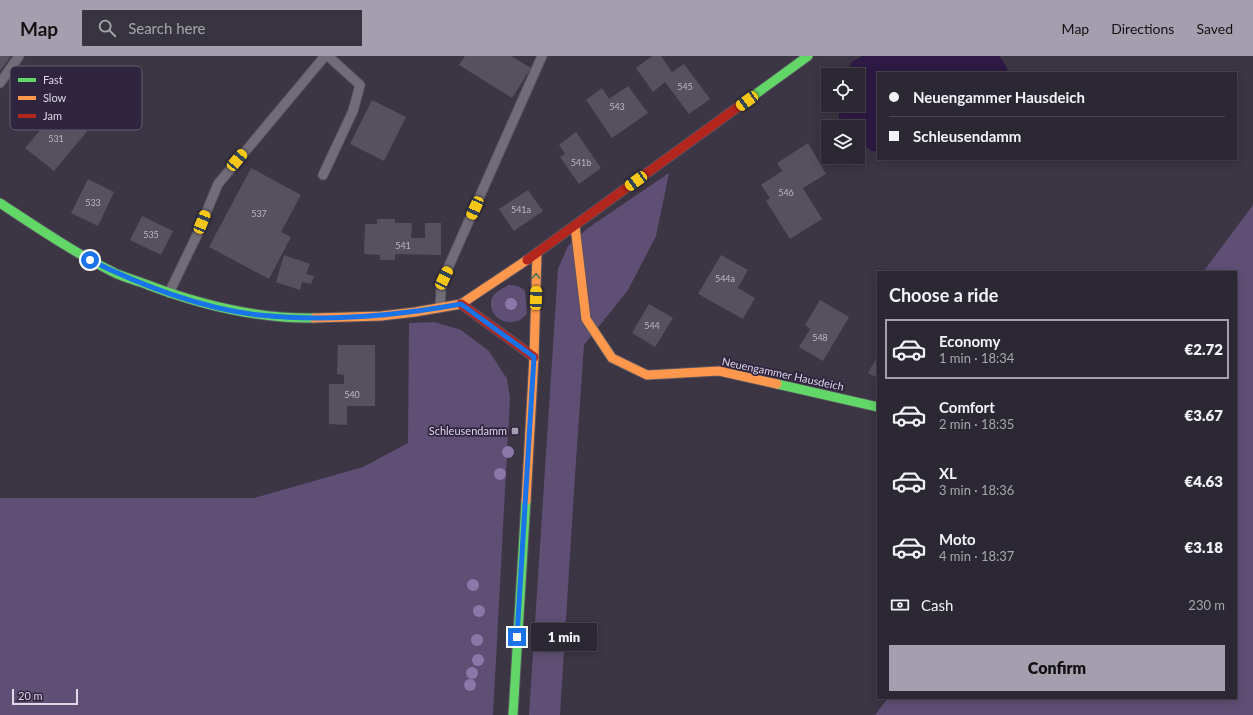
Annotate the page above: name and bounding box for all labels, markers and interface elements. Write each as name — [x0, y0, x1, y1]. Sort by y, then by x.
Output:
search box — [82, 10, 362, 46]
text: Map — [20, 17, 58, 40]
icon: search — [96, 17, 118, 39]
text: Search here — [128, 19, 206, 37]
text: Map — [1062, 20, 1089, 37]
text: Directions — [1111, 20, 1174, 37]
text: Saved — [1196, 20, 1233, 37]
legend — [10, 66, 142, 130]
map controls — [821, 68, 865, 164]
button: locate — [821, 68, 865, 112]
text: Fast — [43, 73, 63, 86]
house number: 545 — [677, 81, 693, 92]
text: Neuengammer Hausdeich — [913, 88, 1085, 106]
car — [734, 89, 760, 113]
text: Slow — [43, 91, 67, 104]
house number: 543 — [609, 101, 625, 112]
text: Jam — [43, 109, 62, 122]
button: layers — [821, 120, 865, 164]
text: Schleusendamm — [913, 127, 1021, 145]
house number: 531 — [48, 133, 64, 144]
car — [225, 147, 249, 173]
house number: 541b — [571, 157, 591, 168]
car — [623, 169, 649, 193]
house number: 546 — [778, 187, 794, 198]
car — [465, 195, 485, 221]
house number: 533 — [85, 197, 101, 208]
house number: 541a — [511, 204, 531, 215]
house number: 537 — [251, 208, 267, 219]
car — [192, 209, 212, 235]
house number: 535 — [143, 229, 159, 240]
house number: 541 — [395, 240, 411, 251]
route start — [81, 251, 99, 269]
car — [433, 265, 455, 291]
one-way arrow — [532, 273, 541, 279]
house number: 544a — [715, 273, 735, 284]
text: Choose a ride — [889, 284, 998, 306]
car — [530, 286, 542, 310]
house number: 544 — [644, 320, 660, 331]
icon: car — [891, 331, 927, 367]
house number: 548 — [812, 332, 828, 343]
text: Economy — [939, 332, 1000, 350]
text: €2.72 — [1185, 340, 1223, 358]
text: 1 min · 18:34 — [939, 350, 1014, 366]
street label: Neuengammer Hausdeich — [721, 354, 845, 393]
house number: 540 — [344, 389, 360, 400]
icon: car — [891, 397, 927, 433]
text: Comfort — [939, 398, 995, 416]
text: €3.67 — [1185, 406, 1223, 424]
text: 2 min · 18:35 — [939, 416, 1014, 432]
place label: Schleusendamm — [429, 424, 507, 437]
marker: Schleusendamm — [510, 426, 520, 436]
icon: car — [891, 463, 927, 499]
text: XL — [939, 464, 957, 482]
text: €4.63 — [1185, 472, 1223, 490]
text: 3 min · 18:36 — [939, 482, 1014, 498]
icon: car — [891, 529, 927, 565]
text: Moto — [939, 530, 976, 548]
text: €3.18 — [1185, 538, 1223, 556]
text: 4 min · 18:37 — [939, 548, 1014, 564]
icon: cash — [889, 594, 911, 616]
text: Cash — [921, 596, 953, 614]
text: 230 m — [1188, 597, 1225, 613]
callout: 1 min — [531, 623, 597, 651]
route end — [508, 628, 526, 646]
text: 1 min — [548, 629, 580, 645]
button: Confirm — [889, 645, 1225, 691]
scale bar — [12, 687, 78, 706]
text: 20 m — [18, 689, 43, 702]

